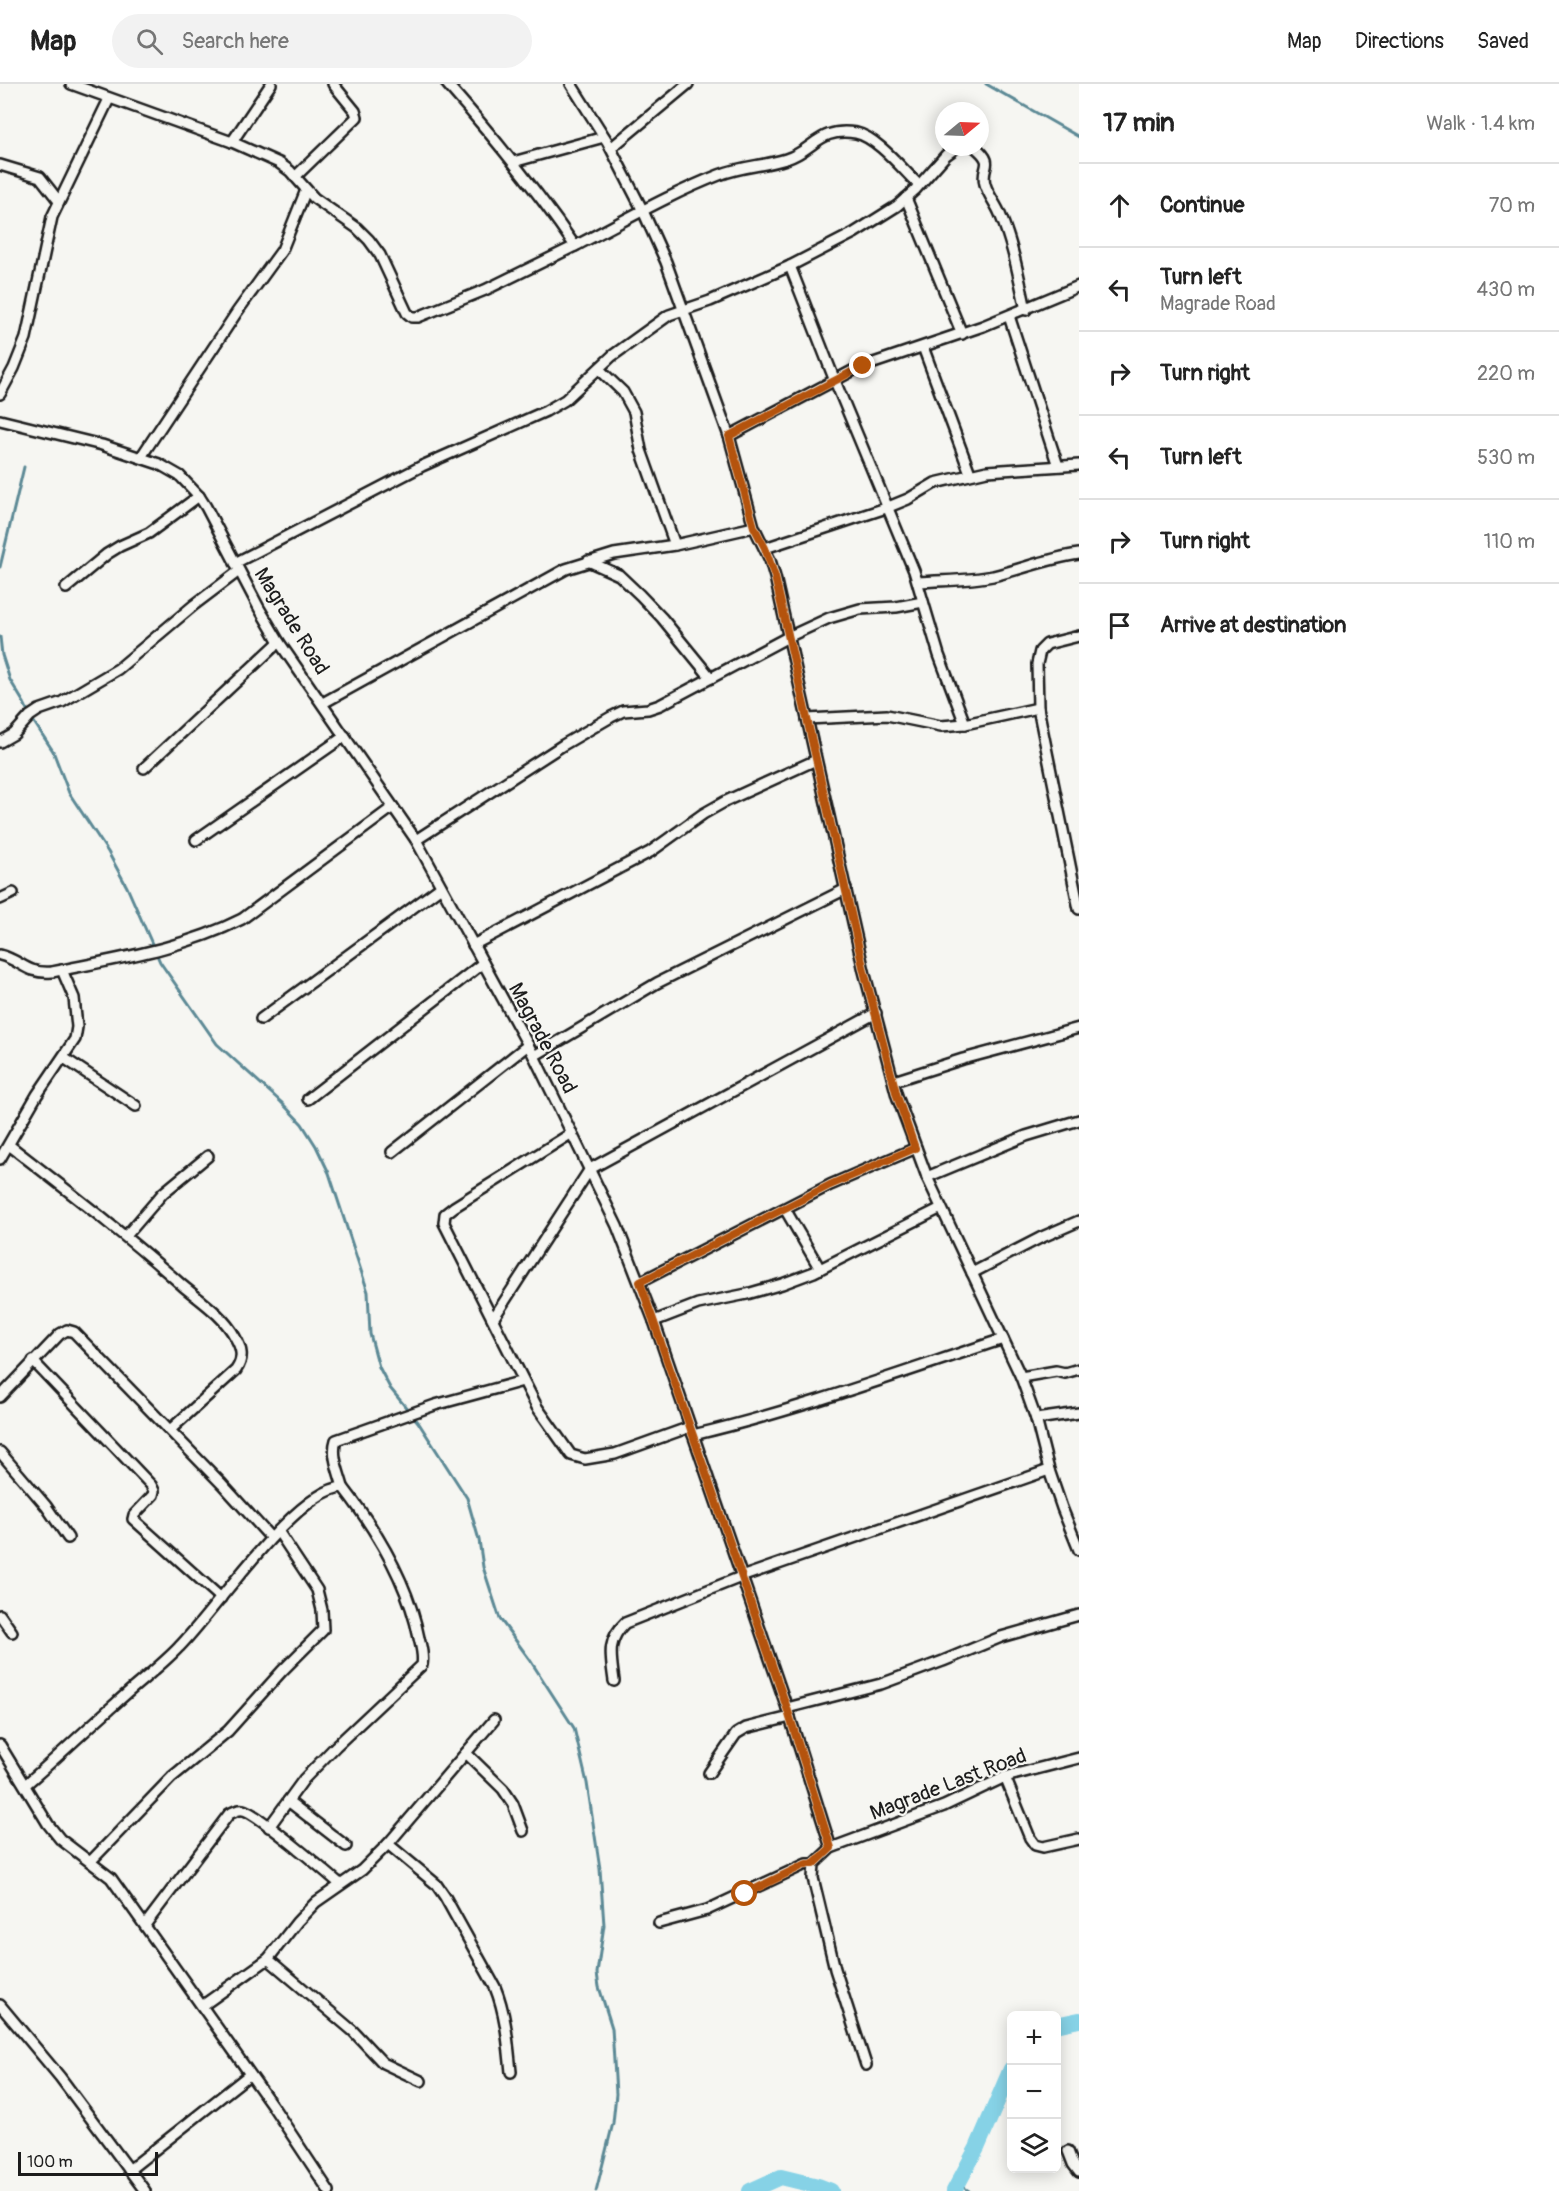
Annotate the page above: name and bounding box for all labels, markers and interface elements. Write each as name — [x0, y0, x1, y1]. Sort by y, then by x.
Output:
search box — [112, 14, 532, 68]
text: Map — [30, 24, 76, 59]
icon: search — [133, 25, 166, 58]
text: Search here — [181, 27, 289, 55]
text: Map — [1287, 28, 1322, 55]
text: Directions — [1355, 28, 1444, 55]
text: Saved — [1477, 28, 1529, 55]
north arrow — [935, 102, 989, 156]
text: 17 min — [1103, 107, 1175, 139]
text: Walk · 1.4 km — [1426, 111, 1535, 136]
icon: ahead — [1103, 189, 1136, 222]
text: Continue — [1160, 191, 1244, 219]
text: 70 m — [1489, 193, 1535, 218]
text: Turn left — [1160, 263, 1242, 291]
icon: left — [1103, 273, 1136, 306]
text: 430 m — [1476, 277, 1535, 302]
text: Magrade Road — [1160, 291, 1276, 316]
route end — [849, 352, 875, 378]
icon: right — [1103, 357, 1136, 390]
text: Turn right — [1160, 359, 1250, 387]
text: 220 m — [1477, 361, 1535, 386]
icon: left — [1103, 441, 1136, 474]
text: Turn left — [1160, 443, 1242, 471]
text: 530 m — [1477, 445, 1535, 470]
icon: right — [1103, 525, 1136, 558]
text: Turn right — [1160, 527, 1250, 555]
text: 110 m — [1484, 529, 1535, 554]
street label: Magrade Road — [248, 563, 335, 680]
icon: arrive — [1103, 609, 1136, 642]
text: Arrive at destination — [1160, 611, 1346, 639]
street label: Magrade Road — [502, 978, 583, 1098]
street label: Magrade Last Road — [866, 1742, 1030, 1827]
route start — [731, 1880, 757, 1906]
map controls — [1007, 2011, 1061, 2173]
button: + — [1007, 2011, 1061, 2065]
button: − — [1007, 2065, 1061, 2119]
button: layers — [1007, 2119, 1061, 2173]
scale bar — [18, 2149, 158, 2176]
text: 100 m — [27, 2152, 73, 2172]

